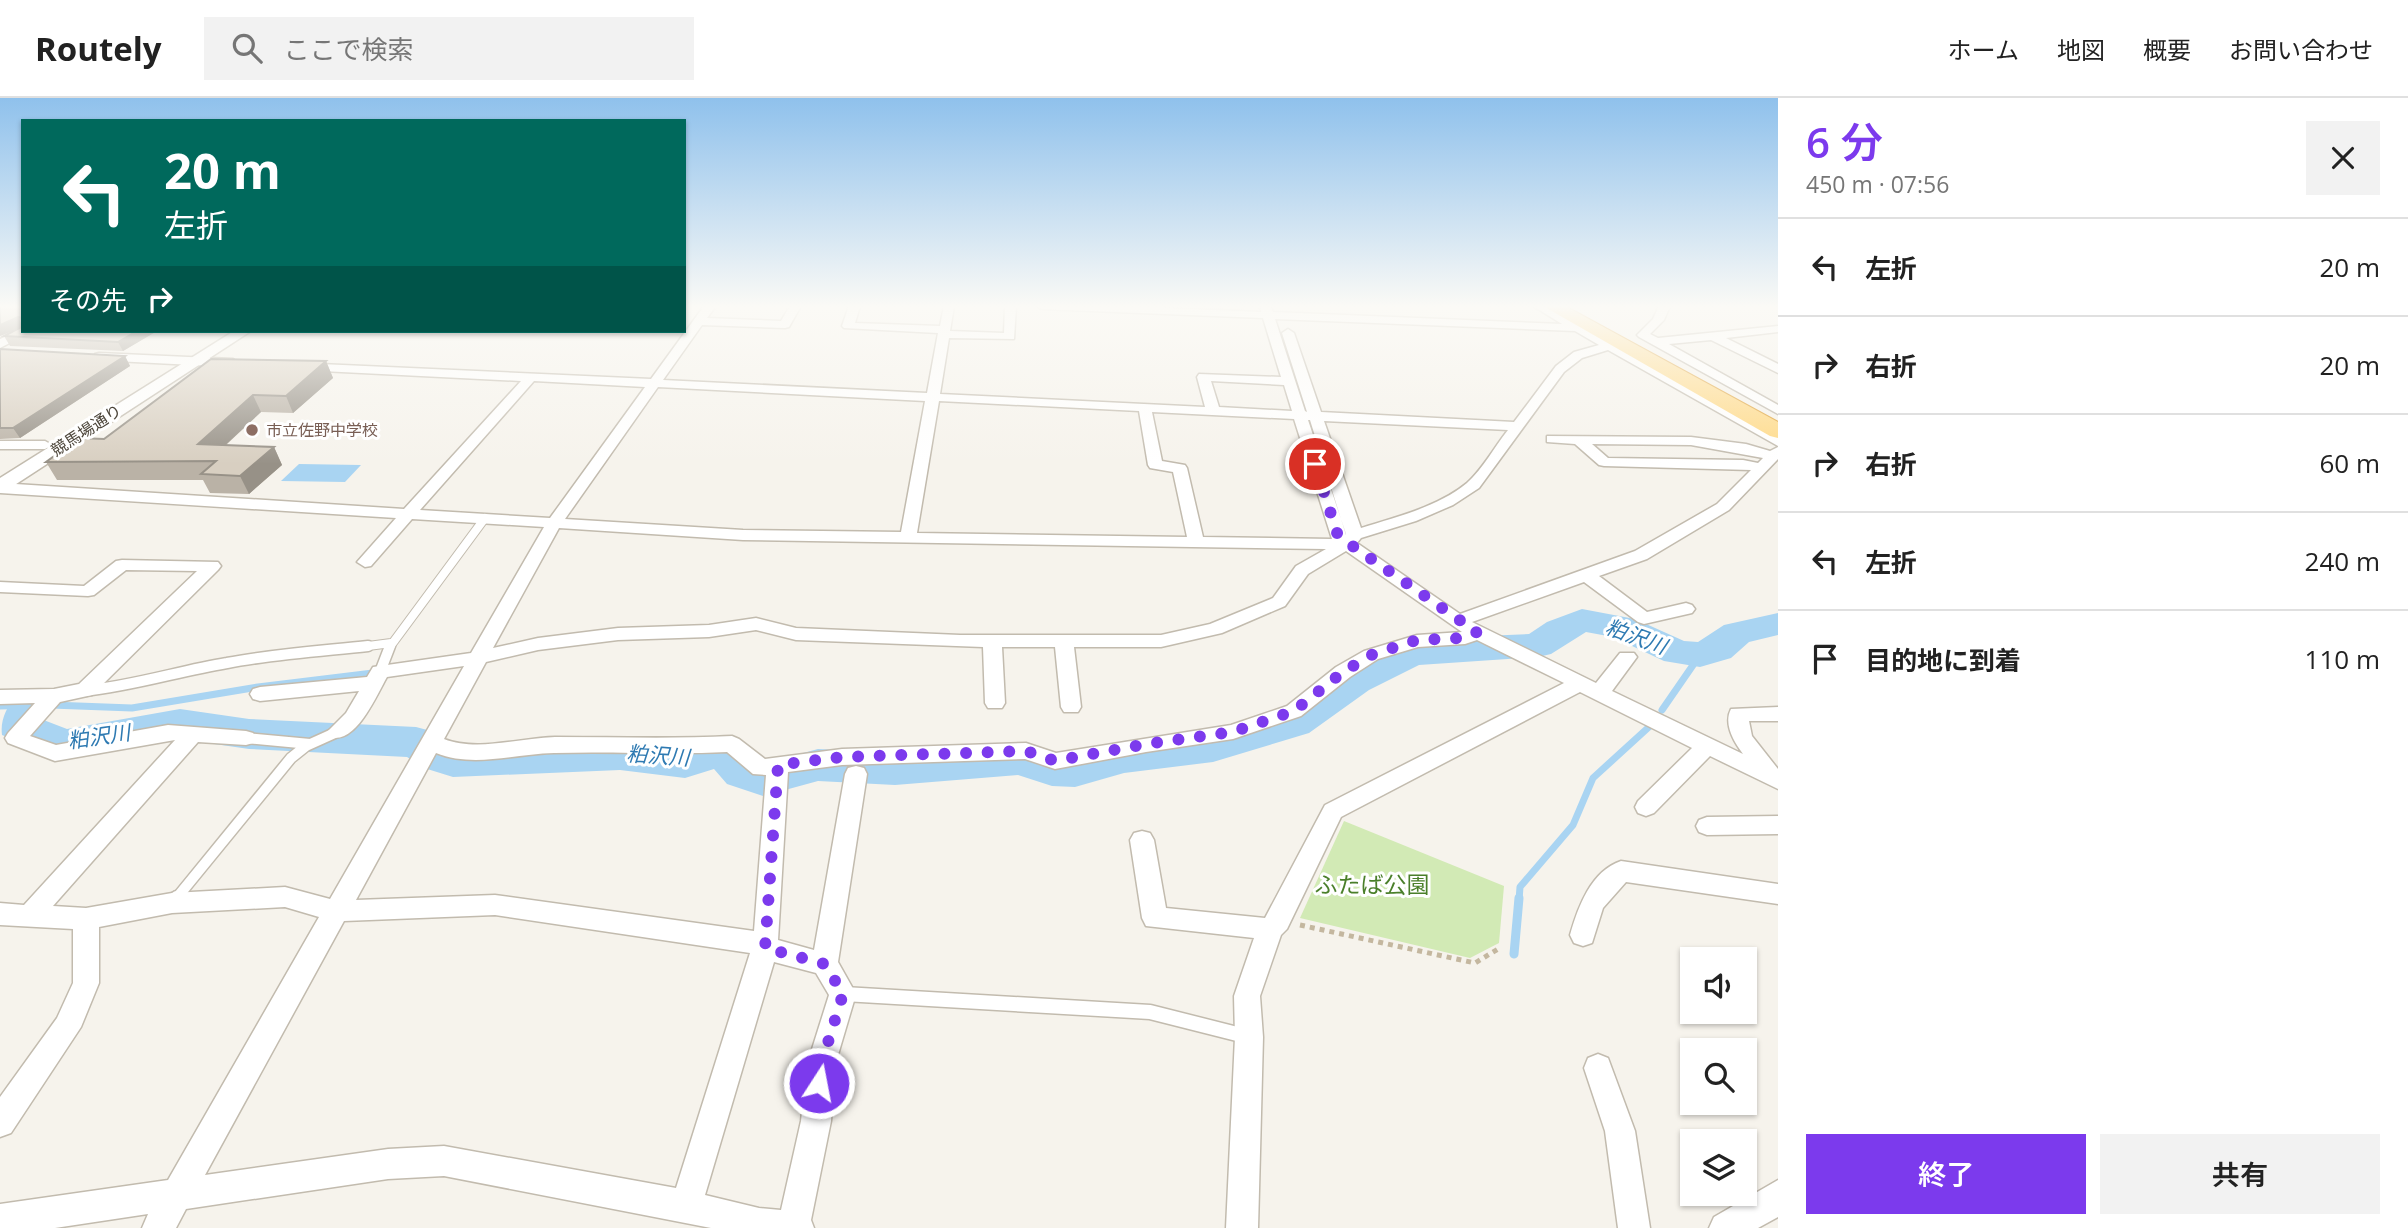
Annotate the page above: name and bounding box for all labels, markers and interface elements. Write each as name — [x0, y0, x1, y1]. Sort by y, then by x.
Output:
search box — [204, 17, 694, 80]
text: Routely — [35, 26, 162, 71]
icon: search — [228, 29, 266, 67]
text: ここで検索 — [284, 31, 414, 67]
text: ホーム — [1948, 33, 2019, 66]
text: 地図 — [2057, 33, 2105, 66]
text: 概要 — [2143, 33, 2191, 66]
text: お問い合わせ — [2229, 33, 2373, 66]
text: 6 分 — [1806, 113, 1883, 170]
button: close — [2306, 121, 2380, 195]
text: 20 m — [164, 137, 281, 203]
icon: left — [49, 147, 140, 238]
text: 450 m · 07:56 — [1806, 168, 1949, 200]
text: 左折 — [164, 203, 228, 246]
icon: left — [1806, 248, 1844, 286]
text: 20 m — [2319, 249, 2380, 285]
text: 左折 — [1865, 250, 1917, 286]
icon: right — [141, 280, 179, 318]
text: その先 — [49, 282, 127, 318]
icon: right — [1806, 346, 1844, 384]
text: 20 m — [2319, 347, 2380, 383]
text: 右折 — [1865, 348, 1917, 384]
street label: 競馬場通り — [46, 399, 126, 461]
place label: 市立佐野中学校 — [266, 419, 378, 441]
marker: 市立佐野中学校 — [244, 422, 260, 438]
pin — [1285, 434, 1345, 494]
icon: right — [1806, 444, 1844, 482]
icon: arrive — [1296, 445, 1334, 483]
text: 60 m — [2319, 445, 2380, 481]
text: 右折 — [1865, 446, 1917, 482]
icon: left — [1806, 542, 1844, 580]
text: 240 m — [2305, 543, 2380, 579]
text: 左折 — [1865, 544, 1917, 580]
water label: 粕沢川 — [1602, 612, 1673, 661]
icon: arrive — [1806, 640, 1844, 678]
text: 110 m — [2305, 641, 2380, 677]
text: 目的地に到着 — [1865, 642, 2021, 678]
water label: 粕沢川 — [66, 717, 134, 754]
water label: 粕沢川 — [626, 739, 692, 771]
park label: ふたば公園 — [1315, 868, 1430, 900]
map controls — [1680, 947, 1757, 1206]
button: sound — [1680, 947, 1757, 1024]
button: search — [1680, 1038, 1757, 1115]
position arrow — [782, 1046, 856, 1120]
button: layers — [1680, 1129, 1757, 1206]
button: 終了 — [1806, 1134, 2086, 1214]
button: 共有 — [2100, 1134, 2380, 1214]

